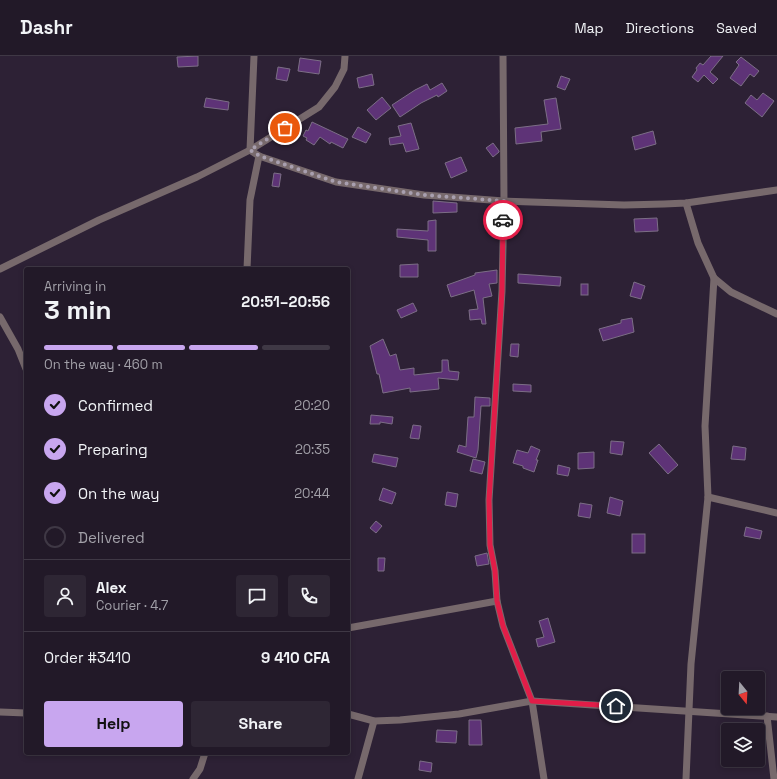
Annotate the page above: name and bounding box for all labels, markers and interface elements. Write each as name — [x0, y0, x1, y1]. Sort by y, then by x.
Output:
text: Dashr — [20, 15, 73, 40]
text: Map — [574, 19, 604, 37]
text: Directions — [626, 19, 694, 37]
text: Saved — [716, 19, 757, 37]
pin — [268, 111, 302, 145]
icon: bag — [274, 117, 296, 139]
courier — [483, 200, 523, 240]
icon: car — [492, 209, 514, 231]
text: Arriving in — [44, 278, 106, 295]
text: 20:51–20:56 — [241, 292, 330, 311]
text: 3 min — [44, 293, 112, 327]
text: On the way · 460 m — [44, 356, 163, 373]
icon: check — [44, 394, 66, 416]
text: Confirmed — [78, 396, 153, 415]
text: 20:20 — [294, 397, 330, 414]
icon: check — [44, 438, 66, 460]
text: Preparing — [78, 440, 148, 459]
text: 20:35 — [295, 441, 330, 458]
icon: check — [44, 482, 66, 504]
text: On the way — [78, 484, 159, 503]
text: 20:44 — [294, 485, 330, 502]
text: Delivered — [78, 528, 145, 547]
button: person — [44, 575, 86, 617]
button: chat — [236, 575, 278, 617]
button: phone — [288, 575, 330, 617]
text: Alex — [96, 578, 127, 597]
text: Courier · 4.7 — [96, 597, 168, 614]
text: Order #3410 — [44, 648, 131, 667]
text: 9 410 CFA — [261, 648, 330, 667]
north arrow — [721, 671, 765, 715]
map controls — [721, 671, 765, 767]
pin — [599, 689, 633, 723]
icon: home — [605, 695, 627, 717]
button: Help — [44, 701, 183, 747]
button: Share — [191, 701, 330, 747]
button: layers — [721, 723, 765, 767]

